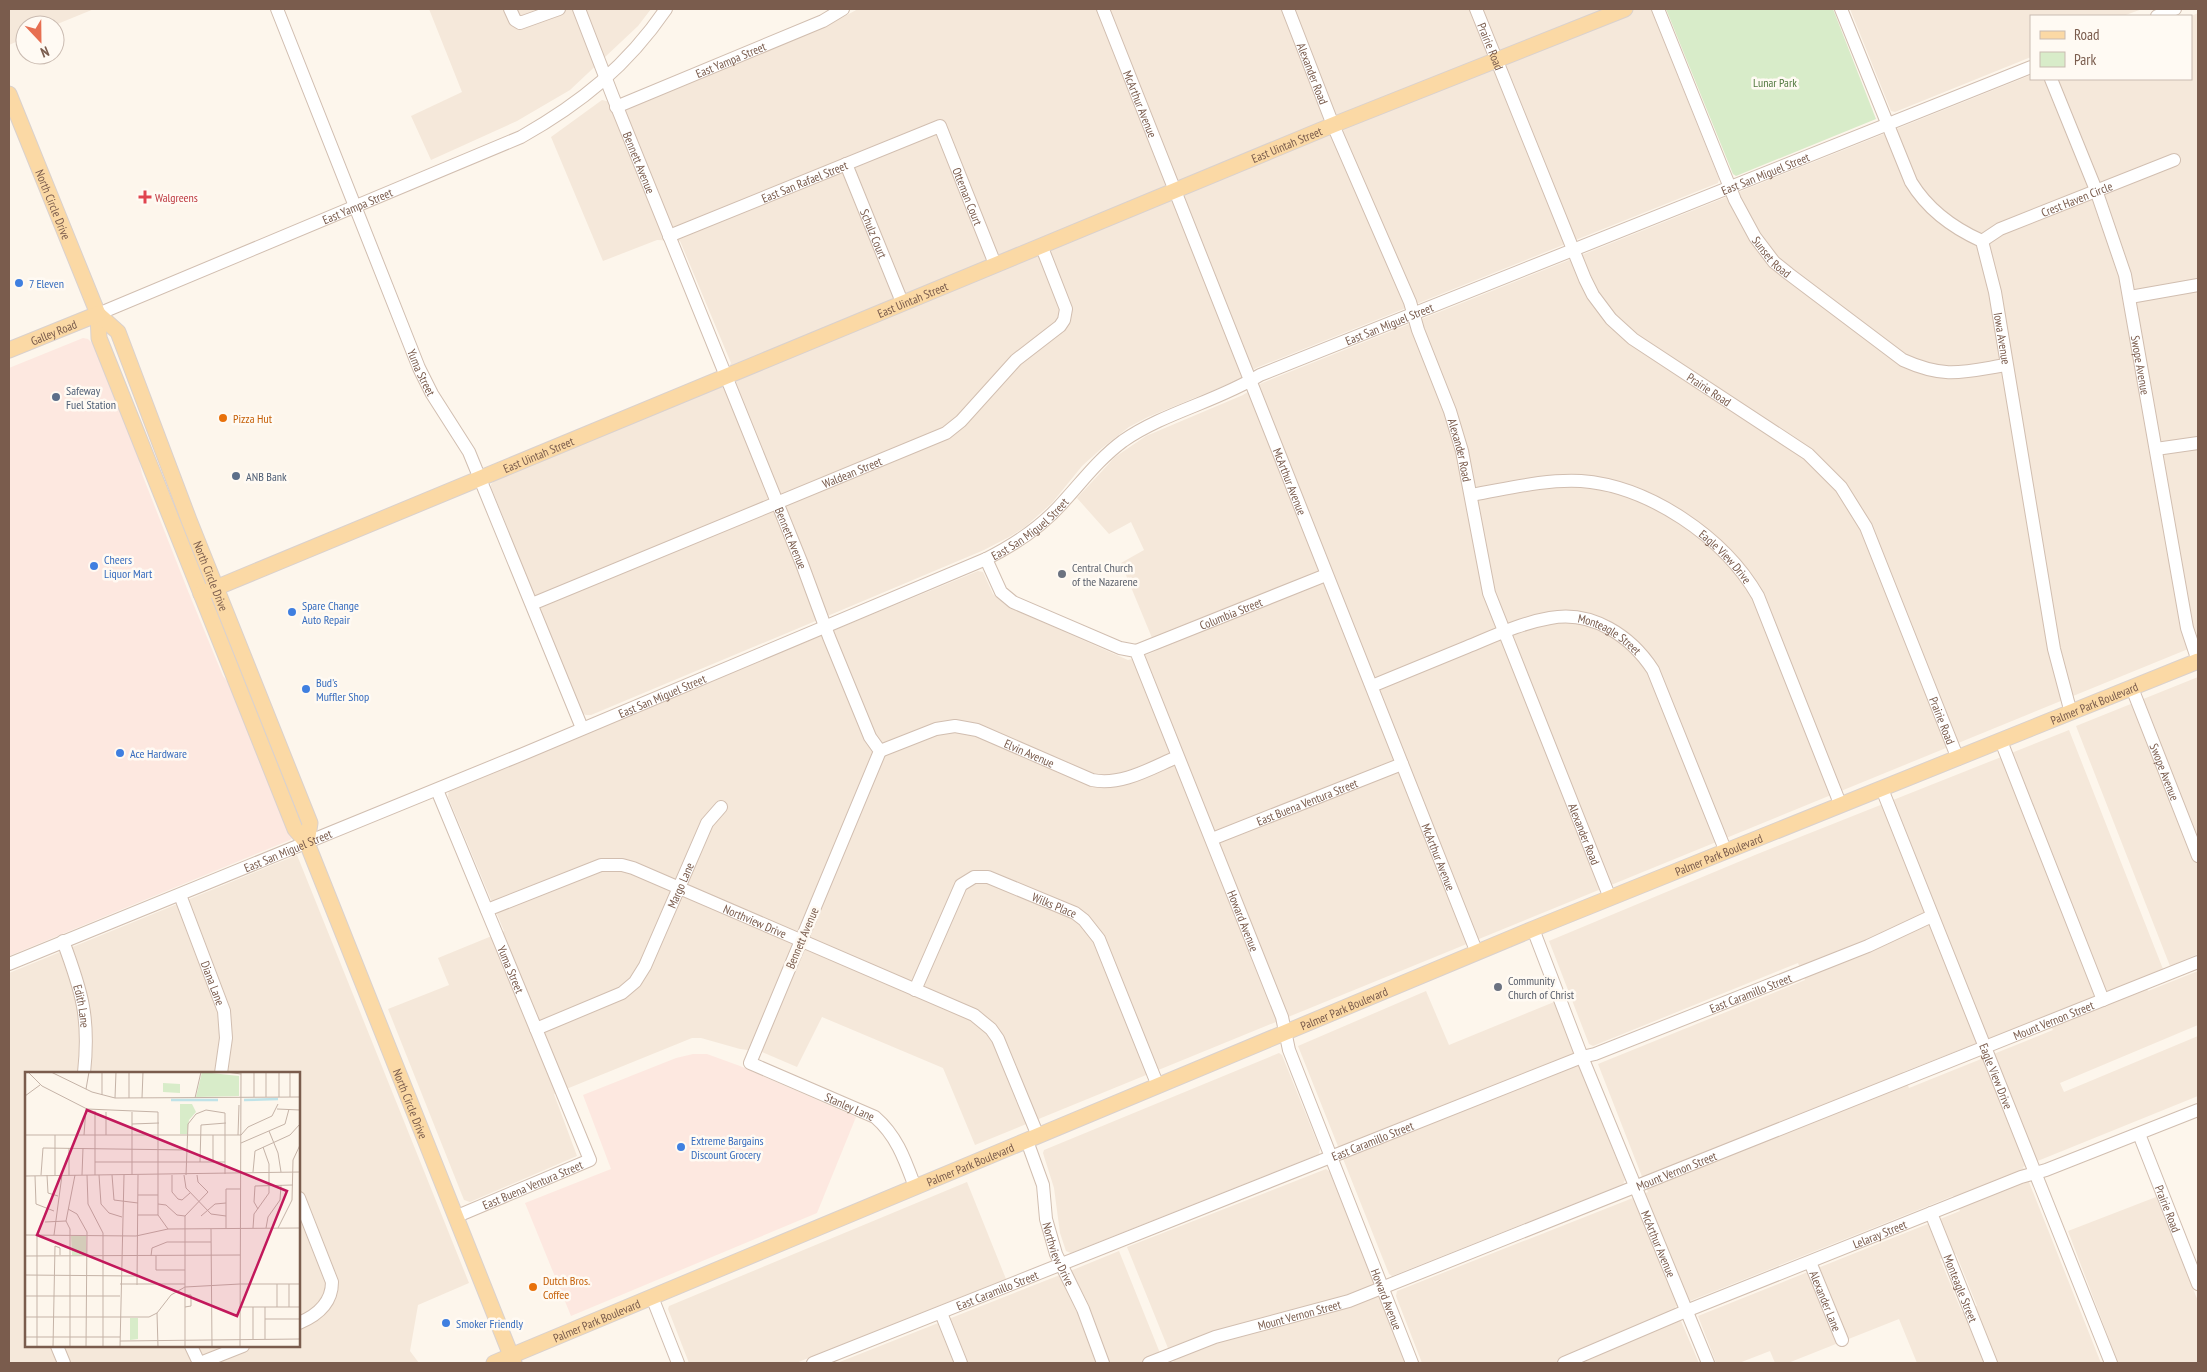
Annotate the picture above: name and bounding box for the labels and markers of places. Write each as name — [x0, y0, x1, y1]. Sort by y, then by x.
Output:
place label: Walgreens — [155, 190, 198, 205]
marker: Walgreens — [139, 191, 151, 203]
place label: 7 Eleven — [29, 276, 64, 291]
marker: 7 Eleven — [13, 277, 25, 289]
place label: Safeway Fuel Station — [66, 383, 116, 412]
marker: Safeway Fuel Station — [50, 391, 62, 403]
place label: Pizza Hut — [233, 411, 273, 426]
marker: Pizza Hut — [217, 412, 229, 424]
place label: ANB Bank — [246, 469, 287, 484]
marker: ANB Bank — [230, 470, 242, 482]
place label: Cheers Liquor Mart — [104, 552, 153, 581]
marker: Cheers Liquor Mart — [88, 560, 100, 572]
place label: Central Church of the Nazarene — [1072, 560, 1138, 589]
marker: Central Church of the Nazarene — [1056, 568, 1068, 580]
place label: Spare Change Auto Repair — [302, 598, 359, 627]
marker: Spare Change Auto Repair — [286, 606, 298, 618]
place label: Bud's Muffler Shop — [316, 675, 369, 704]
marker: Bud's Muffler Shop — [300, 683, 312, 695]
place label: Ace Hardware — [130, 746, 187, 761]
marker: Ace Hardware — [114, 747, 126, 759]
place label: Community Church of Christ — [1508, 973, 1575, 1002]
marker: Community Church of Christ — [1492, 981, 1504, 993]
place label: Extreme Bargains Discount Grocery — [691, 1133, 764, 1162]
marker: Extreme Bargains Discount Grocery — [675, 1141, 687, 1153]
place label: Dutch Bros. Coffee — [543, 1273, 590, 1302]
marker: Dutch Bros. Coffee — [527, 1281, 539, 1293]
place label: Smoker Friendly — [456, 1316, 524, 1331]
marker: Smoker Friendly — [440, 1317, 452, 1329]

